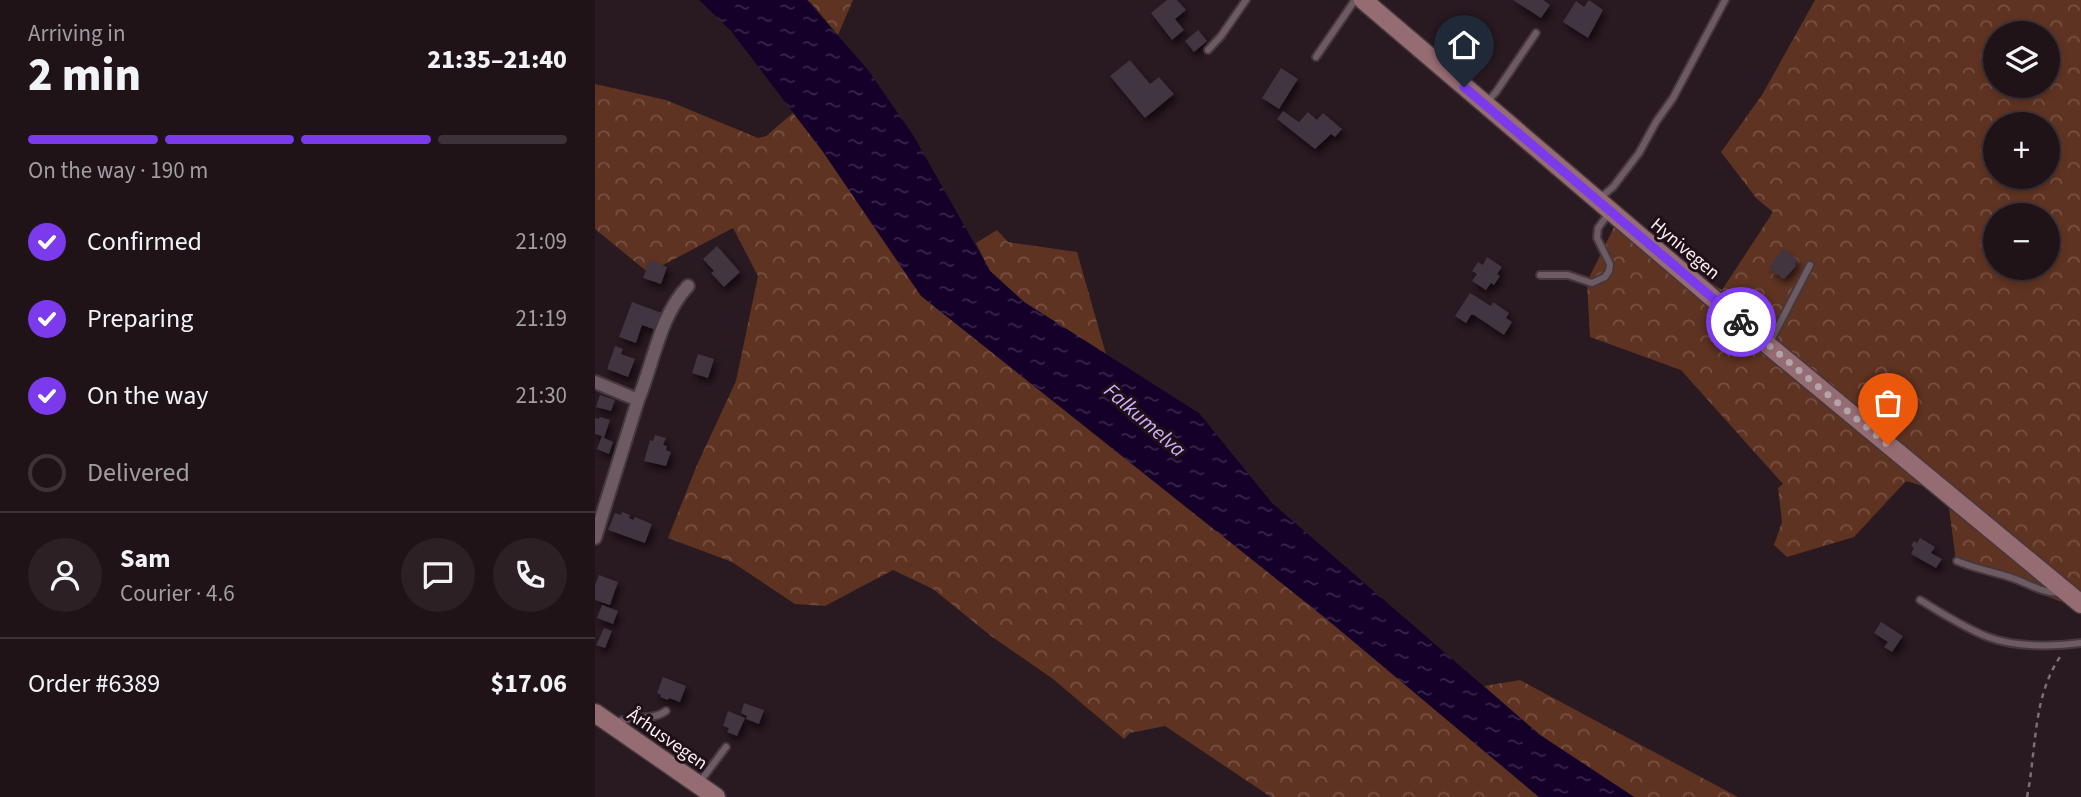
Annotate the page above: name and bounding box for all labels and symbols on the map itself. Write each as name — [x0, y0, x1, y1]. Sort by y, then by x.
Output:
pin — [1434, 15, 1494, 87]
street label: Hynivegen — [1644, 212, 1726, 286]
courier — [1706, 287, 1776, 357]
pin — [1858, 373, 1918, 445]
water label: Falkumelva — [1098, 376, 1192, 464]
street label: Århusvegen — [621, 702, 713, 777]

